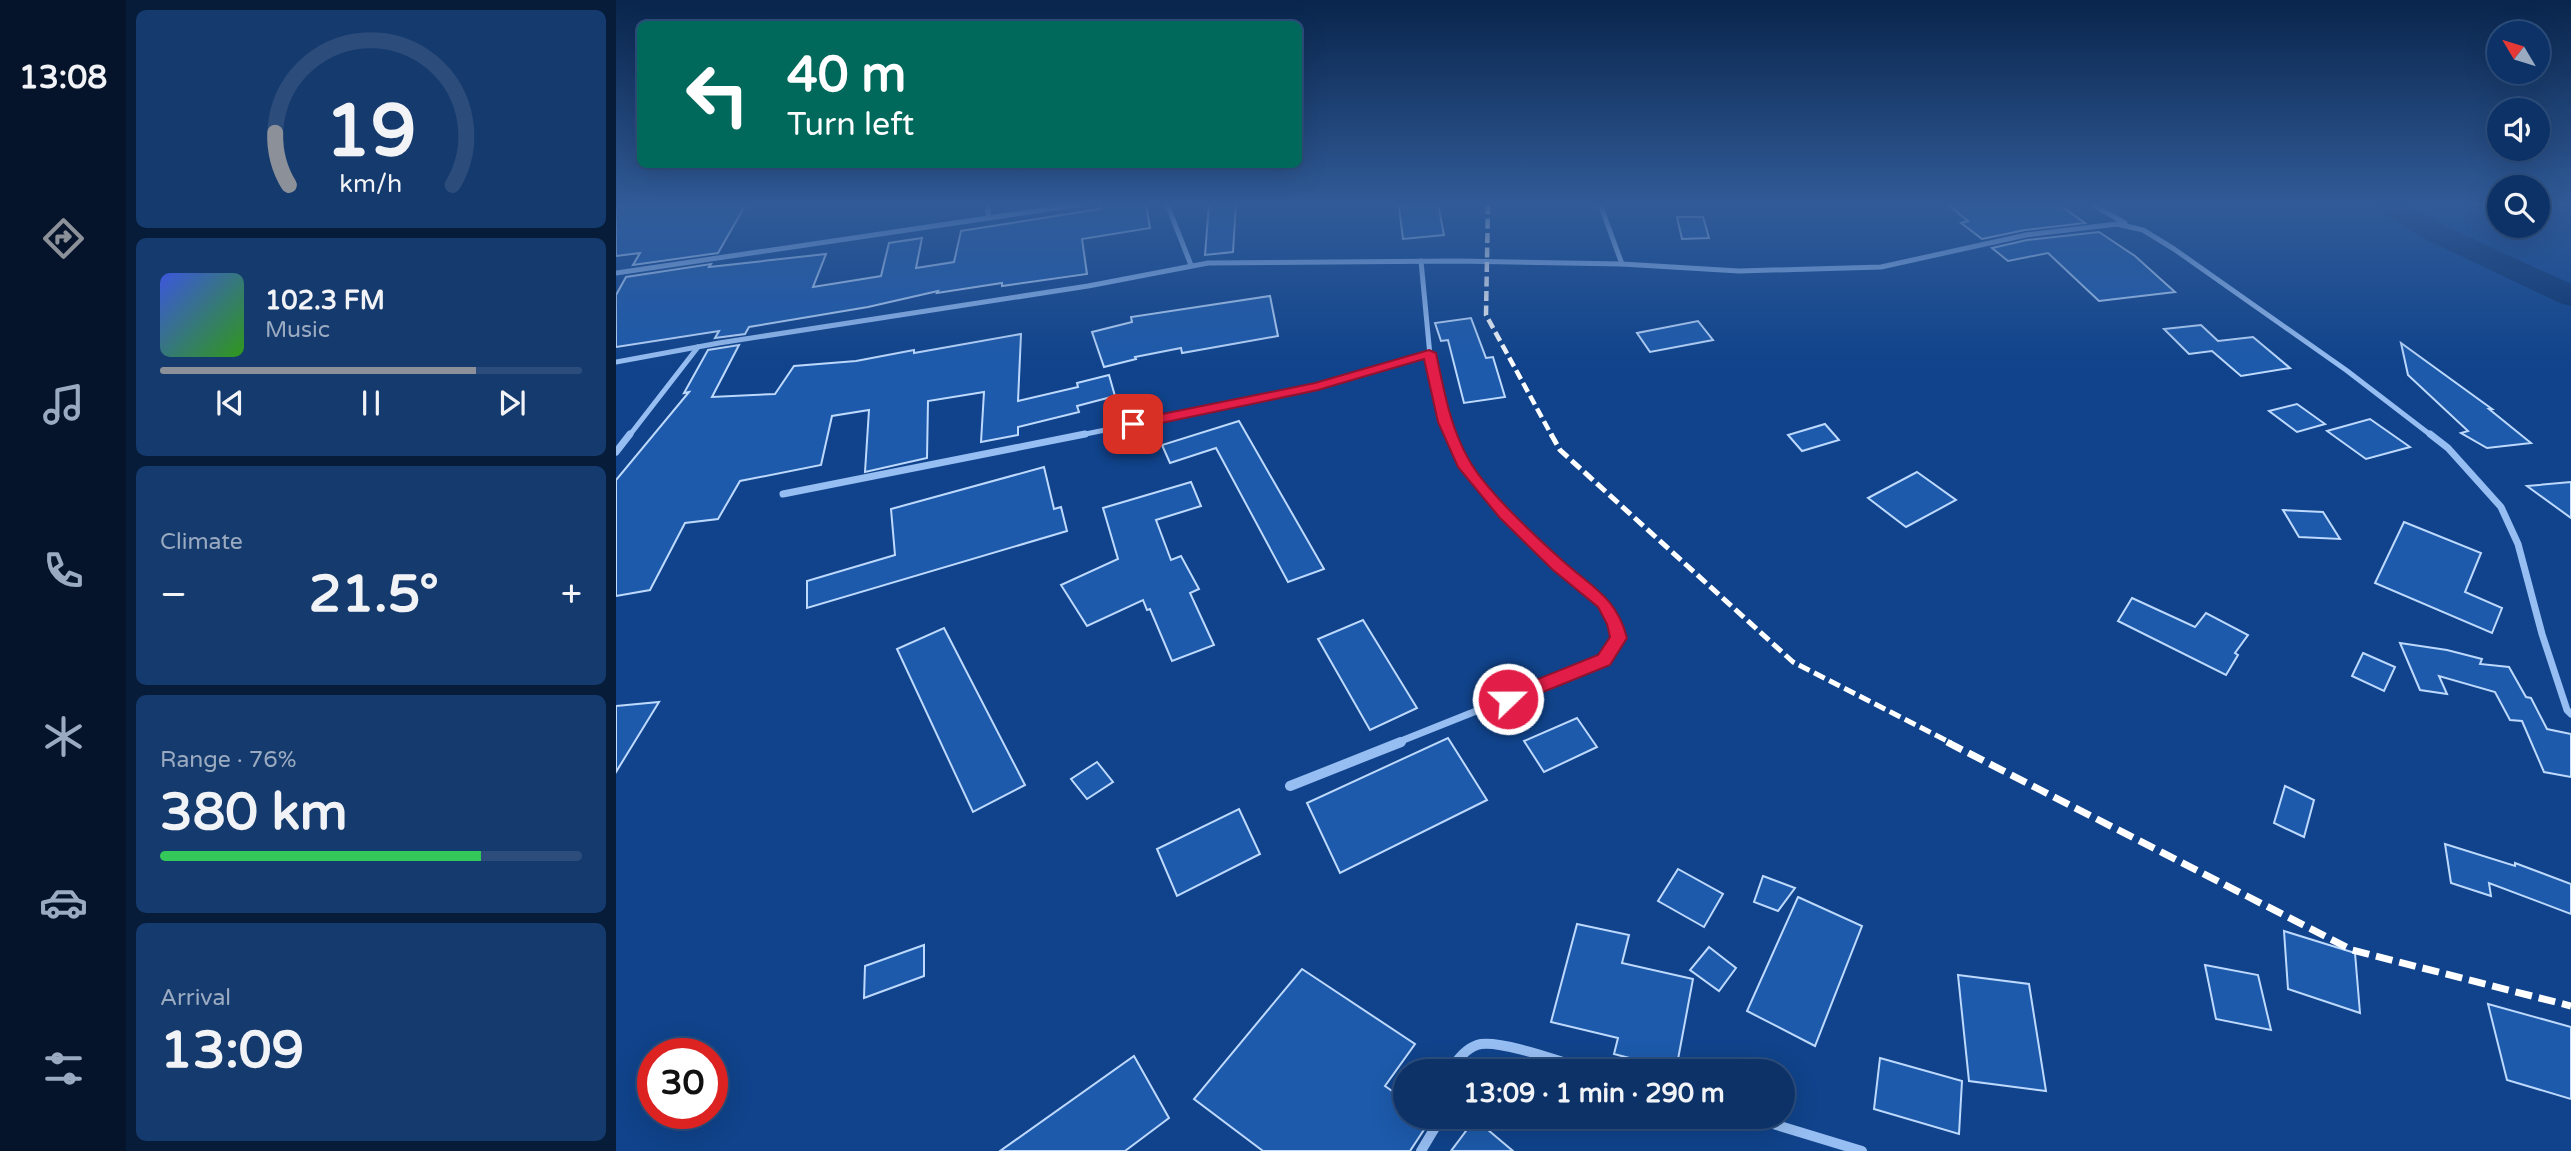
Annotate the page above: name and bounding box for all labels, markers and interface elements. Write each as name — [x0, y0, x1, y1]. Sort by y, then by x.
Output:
north arrow — [2487, 21, 2550, 84]
map controls — [2487, 21, 2550, 238]
text: 40 m — [787, 46, 906, 105]
icon: left — [672, 49, 763, 140]
text: 13:08 — [19, 59, 107, 97]
text: 19 — [325, 88, 417, 176]
button: sound — [2487, 98, 2550, 161]
text: Turn left — [787, 106, 914, 144]
text: km/h — [340, 169, 402, 199]
button: search — [2487, 175, 2550, 238]
icon: directions — [39, 214, 88, 263]
text: 102.3 FM — [265, 285, 385, 316]
text: Music — [265, 316, 330, 344]
icon: music — [39, 380, 88, 429]
icon: previous — [211, 384, 249, 422]
icon: pause — [352, 384, 390, 422]
icon: next — [493, 384, 531, 422]
pin — [1103, 394, 1163, 454]
icon: arrive — [1114, 405, 1152, 443]
text: Climate — [160, 528, 243, 556]
icon: phone — [39, 546, 88, 595]
text: 21.5° — [309, 563, 439, 626]
text: − — [160, 572, 187, 618]
text: + — [561, 572, 582, 618]
position arrow — [1471, 662, 1545, 736]
icon: climate — [39, 712, 88, 761]
text: Range · 76% — [160, 746, 296, 774]
text: 380 km — [160, 781, 348, 844]
icon: car — [39, 878, 88, 927]
text: Arrival — [160, 984, 231, 1012]
text: 13:09 — [160, 1019, 304, 1082]
speed limit sign: 30 — [637, 1038, 728, 1129]
icon: filters — [39, 1044, 88, 1093]
text: 13:09 · 1 min · 290 m — [1463, 1078, 1725, 1109]

